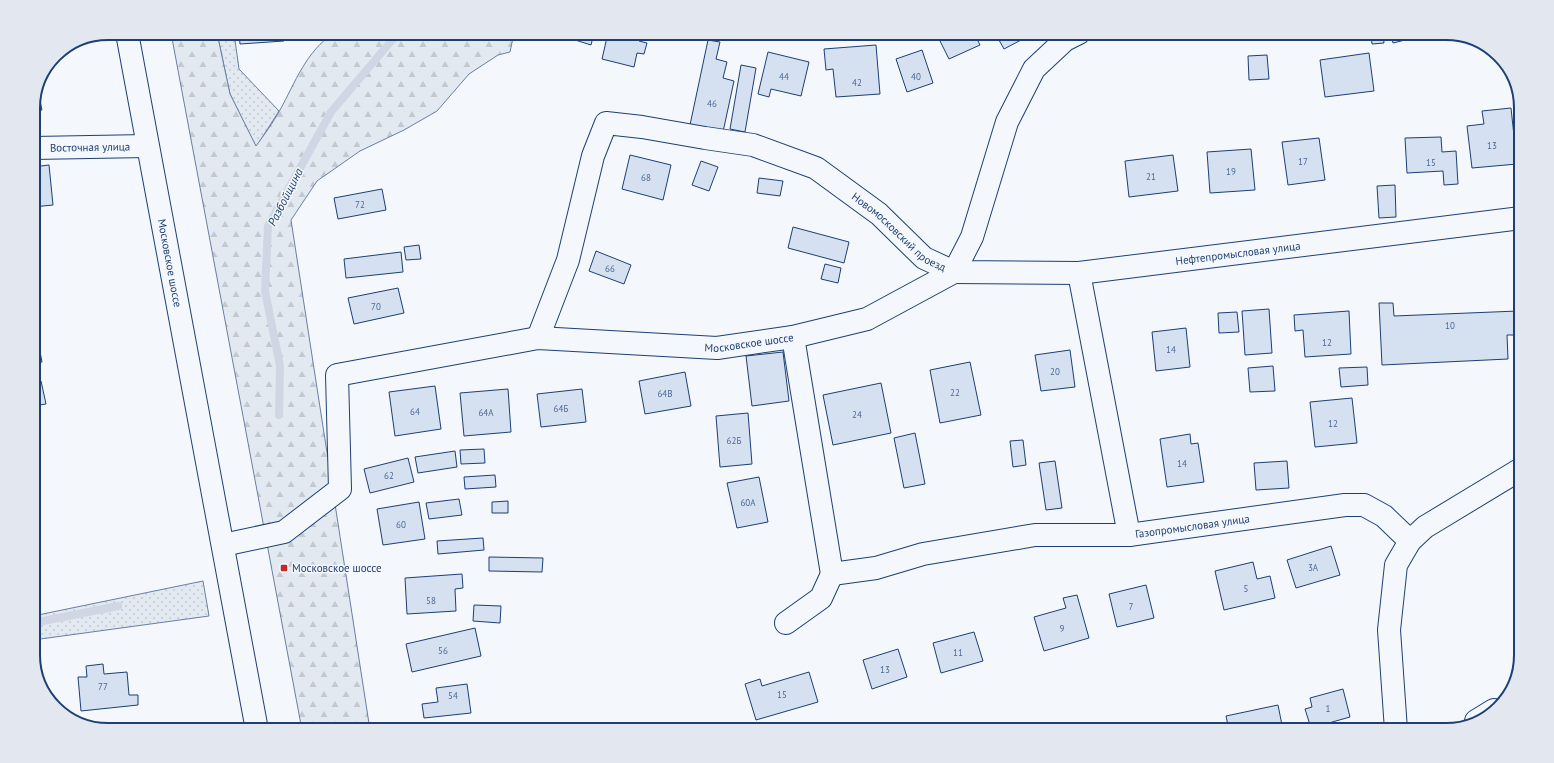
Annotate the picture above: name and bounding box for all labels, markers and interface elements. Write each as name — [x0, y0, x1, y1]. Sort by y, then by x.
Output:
house number: 44 — [779, 71, 789, 82]
house number: 40 — [911, 71, 921, 82]
house number: 42 — [852, 77, 862, 88]
house number: 46 — [707, 98, 717, 109]
street label: Восточная улица — [50, 139, 130, 155]
house number: 13 — [1487, 140, 1497, 151]
house number: 17 — [1298, 156, 1308, 167]
house number: 15 — [1426, 157, 1436, 168]
water label: Разбойщина — [264, 166, 306, 228]
house number: 19 — [1226, 166, 1236, 177]
house number: 21 — [1146, 171, 1156, 182]
house number: 68 — [641, 172, 651, 183]
street label: Новомосковский проезд — [849, 189, 948, 274]
house number: 72 — [355, 199, 365, 210]
street label: Московское шоссе — [155, 218, 185, 309]
street label: Нефтепромысловая улица — [1175, 239, 1301, 268]
house number: 66 — [605, 263, 615, 274]
house number: 70 — [371, 301, 381, 312]
house number: 10 — [1445, 320, 1455, 331]
street label: Московское шоссе — [704, 330, 795, 355]
house number: 12 — [1322, 337, 1332, 348]
house number: 14 — [1166, 344, 1176, 355]
house number: 20 — [1050, 366, 1060, 377]
house number: 22 — [950, 387, 960, 398]
house number: 64В — [657, 388, 673, 399]
house number: 64Б — [554, 403, 568, 414]
house number: 64 — [410, 406, 420, 417]
house number: 64А — [478, 407, 494, 418]
house number: 24 — [852, 409, 862, 420]
house number: 12 — [1328, 418, 1338, 429]
house number: 62Б — [727, 435, 741, 446]
house number: 14 — [1177, 458, 1187, 469]
house number: 62 — [384, 470, 394, 481]
house number: 60А — [740, 497, 756, 508]
street label: Газопромысловая улица — [1134, 511, 1251, 541]
house number: 60 — [396, 519, 406, 530]
place label: Московское шоссе — [292, 561, 382, 575]
house number: 3А — [1308, 562, 1319, 573]
marker: Московское шоссе — [279, 563, 289, 573]
house number: 5 — [1244, 583, 1249, 594]
house number: 58 — [426, 595, 436, 606]
house number: 7 — [1129, 601, 1134, 612]
house number: 9 — [1060, 623, 1065, 634]
house number: 56 — [438, 645, 448, 656]
house number: 11 — [953, 647, 963, 658]
house number: 13 — [880, 664, 890, 675]
house number: 77 — [98, 681, 108, 692]
house number: 15 — [777, 689, 787, 700]
house number: 54 — [448, 690, 458, 701]
house number: 1 — [1326, 703, 1331, 714]

